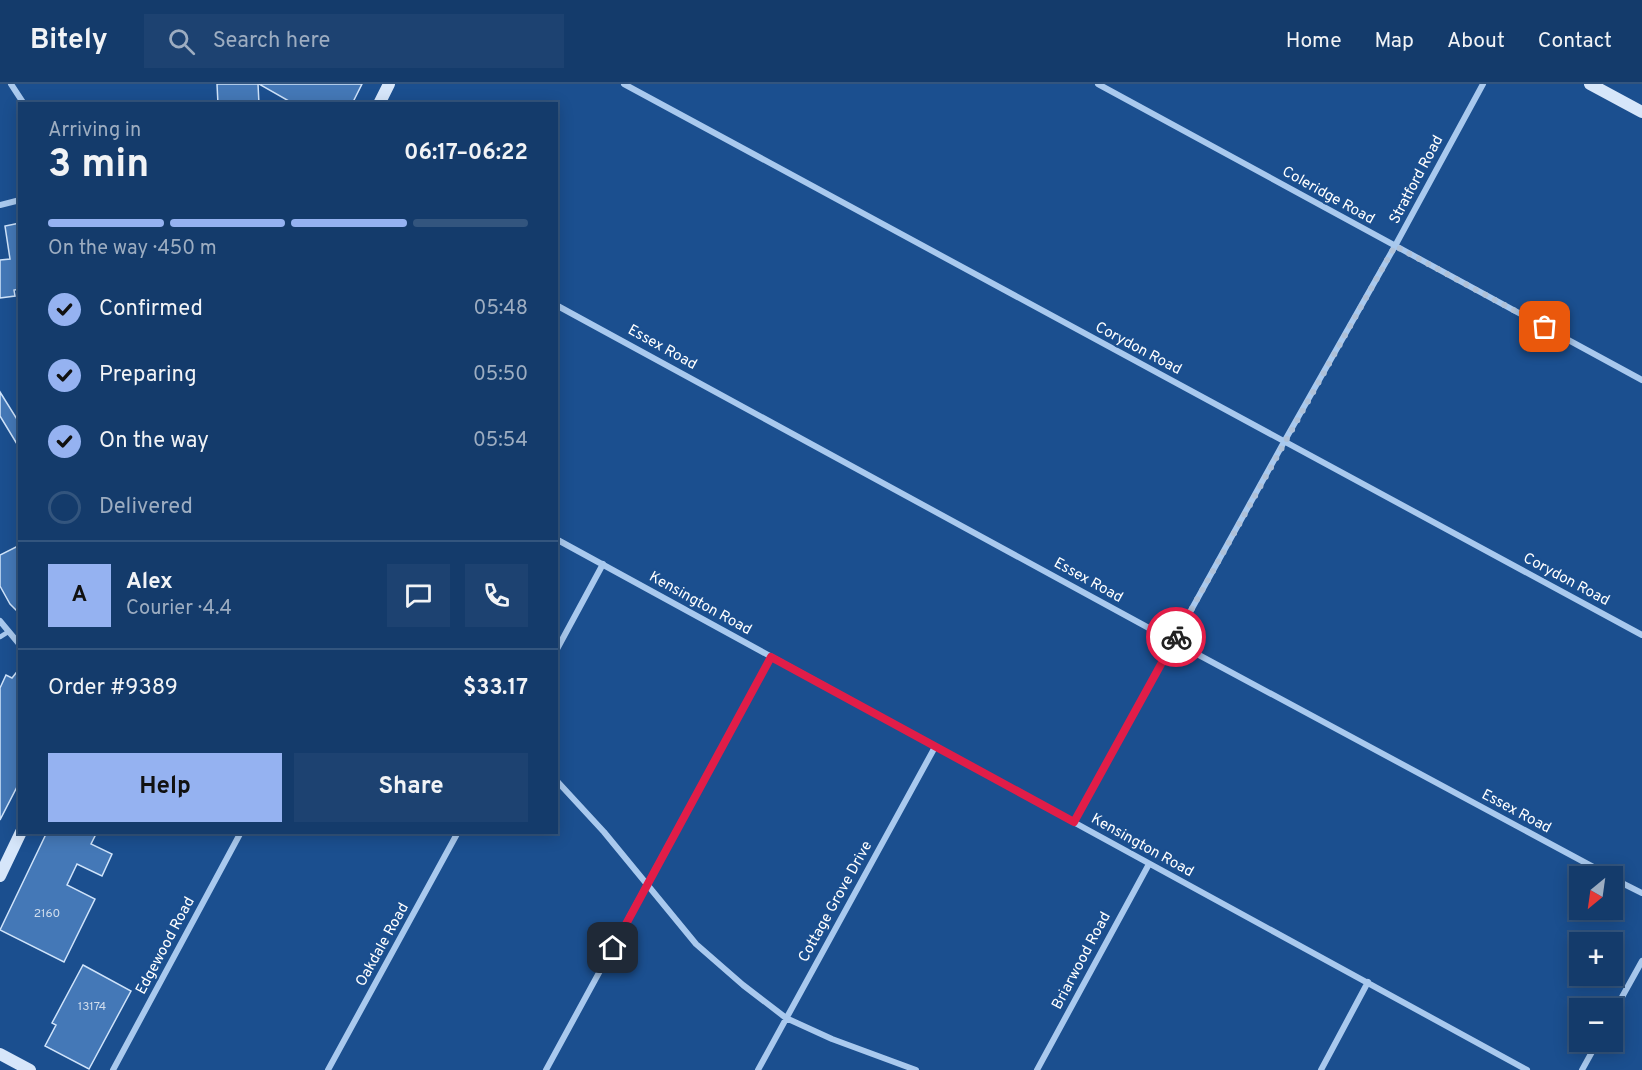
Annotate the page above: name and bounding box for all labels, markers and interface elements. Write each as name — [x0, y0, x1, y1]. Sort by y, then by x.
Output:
search box — [144, 14, 564, 68]
text: Bitely — [30, 23, 108, 59]
icon: search — [165, 25, 198, 58]
text: Search here — [213, 28, 330, 55]
text: Home — [1286, 28, 1342, 55]
text: Map — [1375, 28, 1414, 55]
text: About — [1447, 28, 1505, 55]
text: Contact — [1538, 28, 1612, 55]
text: Arriving in — [48, 118, 141, 144]
street label: Stratford Road — [1386, 132, 1448, 228]
text: 06:17–06:22 — [404, 140, 528, 167]
text: 3 min — [48, 142, 149, 191]
street label: Coleridge Road — [1278, 163, 1378, 229]
text: On the way · 450 m — [48, 236, 217, 262]
icon: check — [48, 293, 81, 326]
text: Confirmed — [99, 296, 203, 323]
text: 05:48 — [474, 296, 528, 322]
pin — [1519, 301, 1570, 352]
icon: bag — [1528, 310, 1561, 343]
street label: Corydon Road — [1091, 318, 1185, 380]
street label: Essex Road — [624, 321, 700, 375]
icon: check — [48, 359, 81, 392]
text: Preparing — [99, 362, 197, 389]
text: 05:50 — [473, 362, 528, 388]
icon: check — [48, 425, 81, 458]
text: On the way — [99, 428, 209, 455]
text: 05:54 — [473, 428, 528, 454]
text: Delivered — [99, 494, 193, 521]
street label: Corydon Road — [1519, 549, 1613, 611]
street label: Essex Road — [1050, 554, 1126, 608]
button: chat — [387, 564, 450, 627]
button: phone — [465, 564, 528, 627]
street label: Kensington Road — [645, 568, 755, 640]
text: Alex — [126, 569, 173, 596]
text: A — [72, 582, 87, 609]
text: Courier · 4.4 — [126, 596, 232, 622]
courier — [1146, 607, 1206, 667]
icon: bike — [1160, 621, 1193, 654]
text: Order #9389 — [48, 675, 178, 702]
text: $33.17 — [463, 675, 528, 702]
button: Help — [48, 753, 282, 822]
button: Share — [294, 753, 528, 822]
street label: Essex Road — [1478, 786, 1554, 838]
street label: Kensington Road — [1087, 810, 1197, 882]
street label: Cottage Grove Drive — [795, 838, 877, 966]
north arrow — [1569, 866, 1623, 920]
map controls — [1569, 866, 1623, 1052]
street label: Edgewood Road — [132, 894, 200, 998]
street label: Oakdale Road — [352, 900, 414, 990]
house number: 2160 — [34, 906, 60, 922]
street label: Briarwood Road — [1048, 909, 1116, 1013]
pin — [587, 922, 638, 973]
icon: home — [596, 931, 629, 964]
button: + — [1569, 932, 1623, 986]
button: − — [1569, 998, 1623, 1052]
house number: 13174 — [78, 999, 106, 1015]

